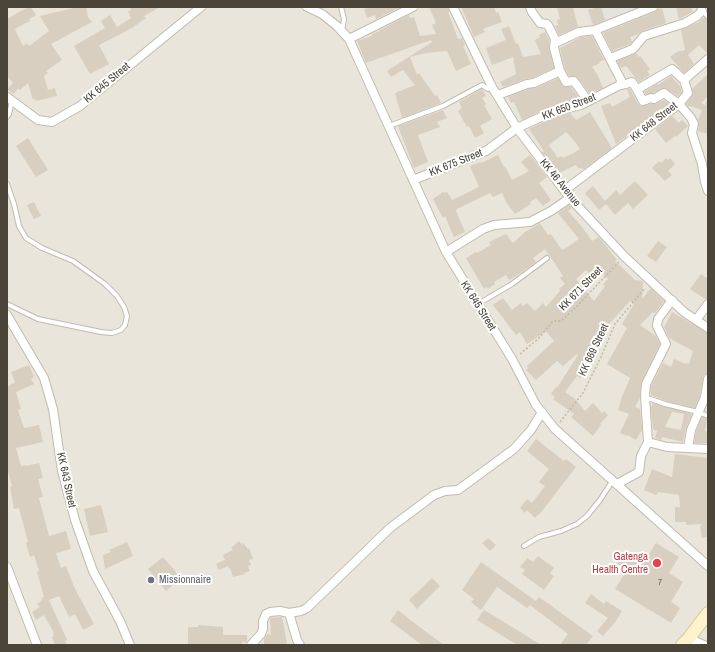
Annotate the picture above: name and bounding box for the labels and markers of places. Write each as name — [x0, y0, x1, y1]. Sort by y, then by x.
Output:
place label: Gatenga Health Centre — [592, 550, 648, 576]
marker: Gatenga Health Centre — [651, 557, 663, 569]
place label: Missionnaire — [159, 573, 211, 587]
marker: Missionnaire — [146, 575, 156, 585]

